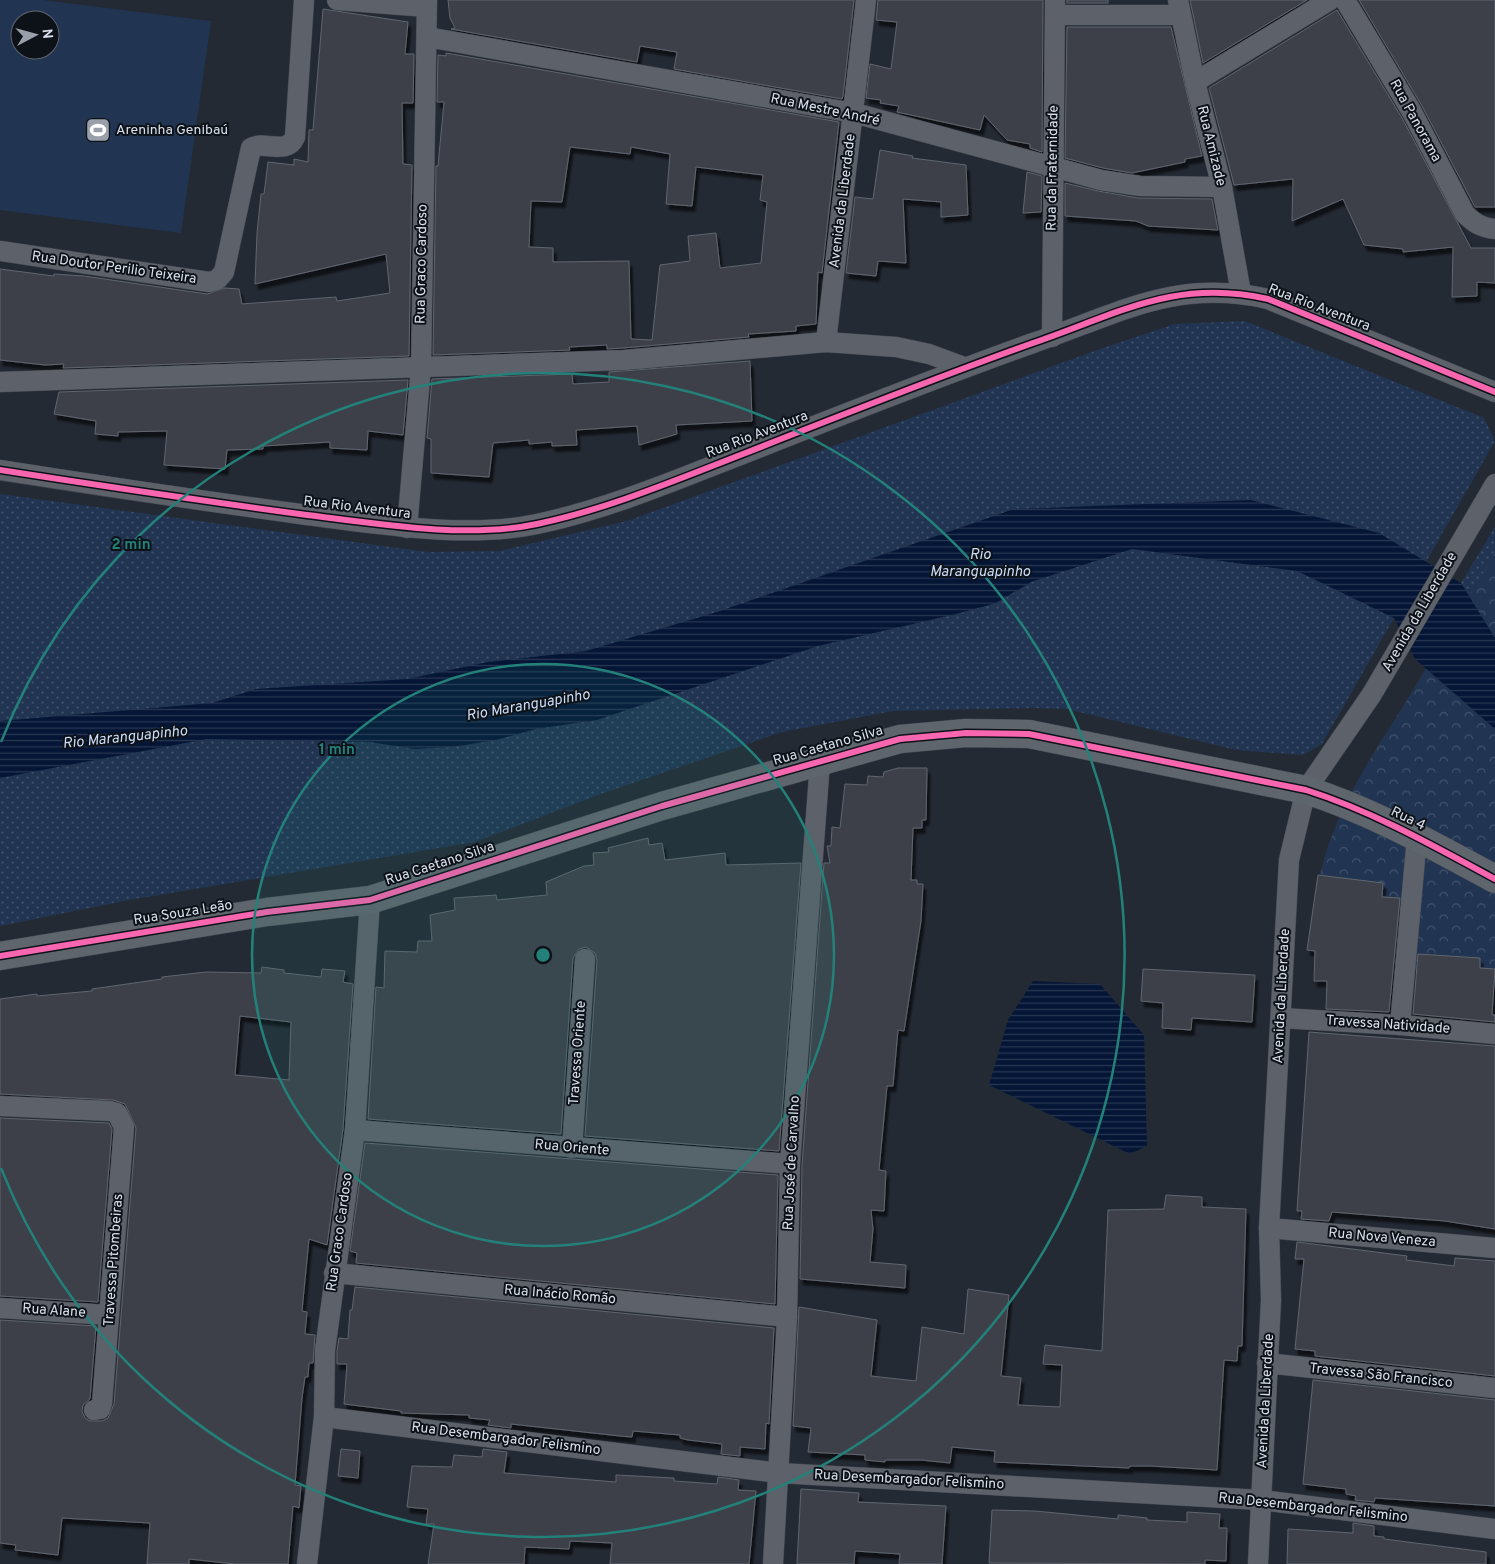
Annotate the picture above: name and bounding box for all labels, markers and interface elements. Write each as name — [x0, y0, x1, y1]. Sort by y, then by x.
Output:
north arrow — [10, 10, 60, 60]
text: N — [37, 28, 55, 40]
street label: Rua Panorama — [1385, 77, 1445, 165]
street label: Rua Mestre André — [769, 90, 881, 130]
street label: Rua Amizade — [1193, 104, 1229, 188]
street label: Rua da Fraternidade — [1043, 105, 1063, 231]
sports icon: Areninha Genibaú — [85, 117, 111, 143]
place label: Areninha Genibaú — [116, 122, 228, 139]
street label: Avenida da Liberdade — [826, 133, 860, 269]
street label: Rua Graco Cardoso — [412, 204, 432, 324]
street label: Rua Doutor Perilio Teixeira — [31, 248, 197, 288]
street label: Rua Rio Aventura — [1266, 281, 1372, 335]
street label: Rua Rio Aventura — [704, 408, 810, 462]
street label: Rua Rio Aventura — [302, 493, 412, 523]
text: 2 min — [111, 536, 151, 555]
water label: Rio Maranguapinho — [930, 546, 1030, 582]
street label: Avenida da Liberdade — [1379, 549, 1461, 675]
water label: Rio Maranguapinho — [465, 686, 591, 726]
water label: Rio Maranguapinho — [62, 722, 188, 754]
street label: Rua Caetano Silva — [771, 722, 885, 770]
text: 1 min — [319, 741, 355, 760]
street label: Rua 4 — [1388, 803, 1428, 835]
street label: Rua Caetano Silva — [383, 838, 497, 890]
street label: Rua Souza Leão — [132, 897, 234, 929]
street label: Avenida da Liberdade — [1270, 928, 1294, 1064]
centre of rings — [534, 946, 552, 964]
street label: Travessa Oriente — [566, 1000, 590, 1106]
street label: Travessa Natividade — [1325, 1012, 1451, 1038]
street label: Rua José de Carvalho — [780, 1095, 804, 1231]
street label: Rua Oriente — [534, 1136, 610, 1160]
street label: Rua Graco Cardoso — [323, 1171, 357, 1293]
street label: Travessa Pitombeiras — [101, 1193, 127, 1327]
street label: Rua Nova Veneza — [1328, 1225, 1436, 1251]
street label: Rua Inácio Romão — [503, 1282, 617, 1308]
street label: Rua Alane — [22, 1300, 86, 1322]
street label: Avenida da Liberdade — [1254, 1333, 1278, 1469]
street label: Travessa São Francisco — [1309, 1360, 1454, 1392]
street label: Rua Desembargador Felismino — [410, 1419, 602, 1459]
street label: Rua Desembargador Felismino — [813, 1467, 1005, 1493]
street label: Rua Desembargador Felismino — [1217, 1490, 1409, 1526]

